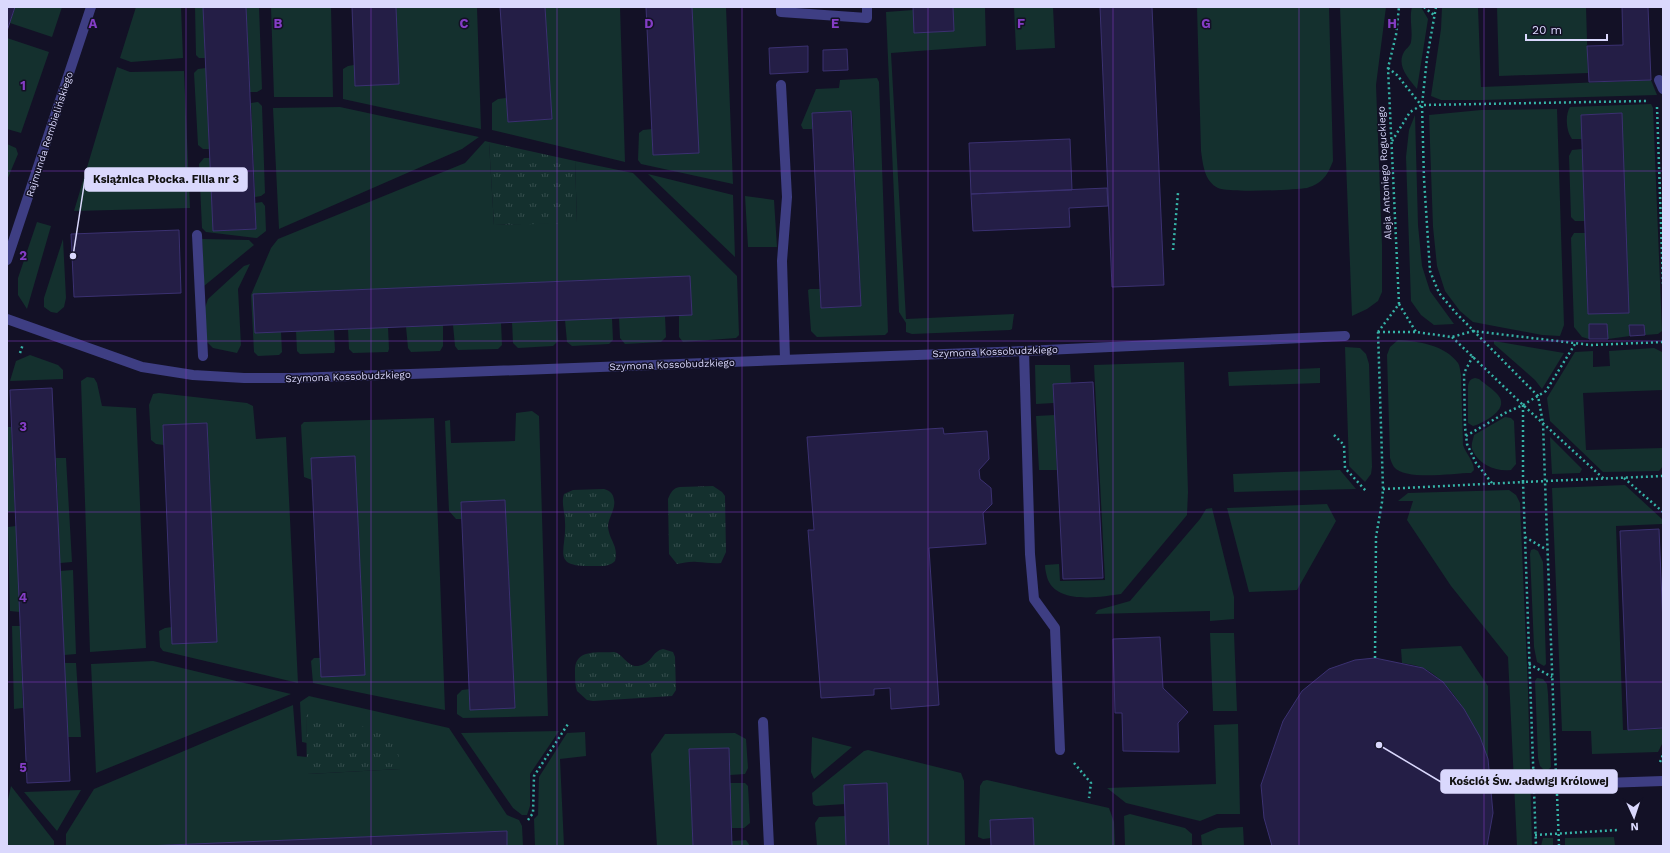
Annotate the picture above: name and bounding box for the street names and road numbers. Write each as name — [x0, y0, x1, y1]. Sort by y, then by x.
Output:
street label: Rajmunda Rembielińskiego — [24, 70, 75, 198]
street label: Aleja Antoniego Roguckiego — [1376, 106, 1393, 240]
street label: Szymona Kossobudzkiego — [932, 344, 1058, 359]
street label: Szymona Kossobudzkiego — [609, 357, 735, 372]
street label: Szymona Kossobudzkiego — [285, 369, 411, 384]

